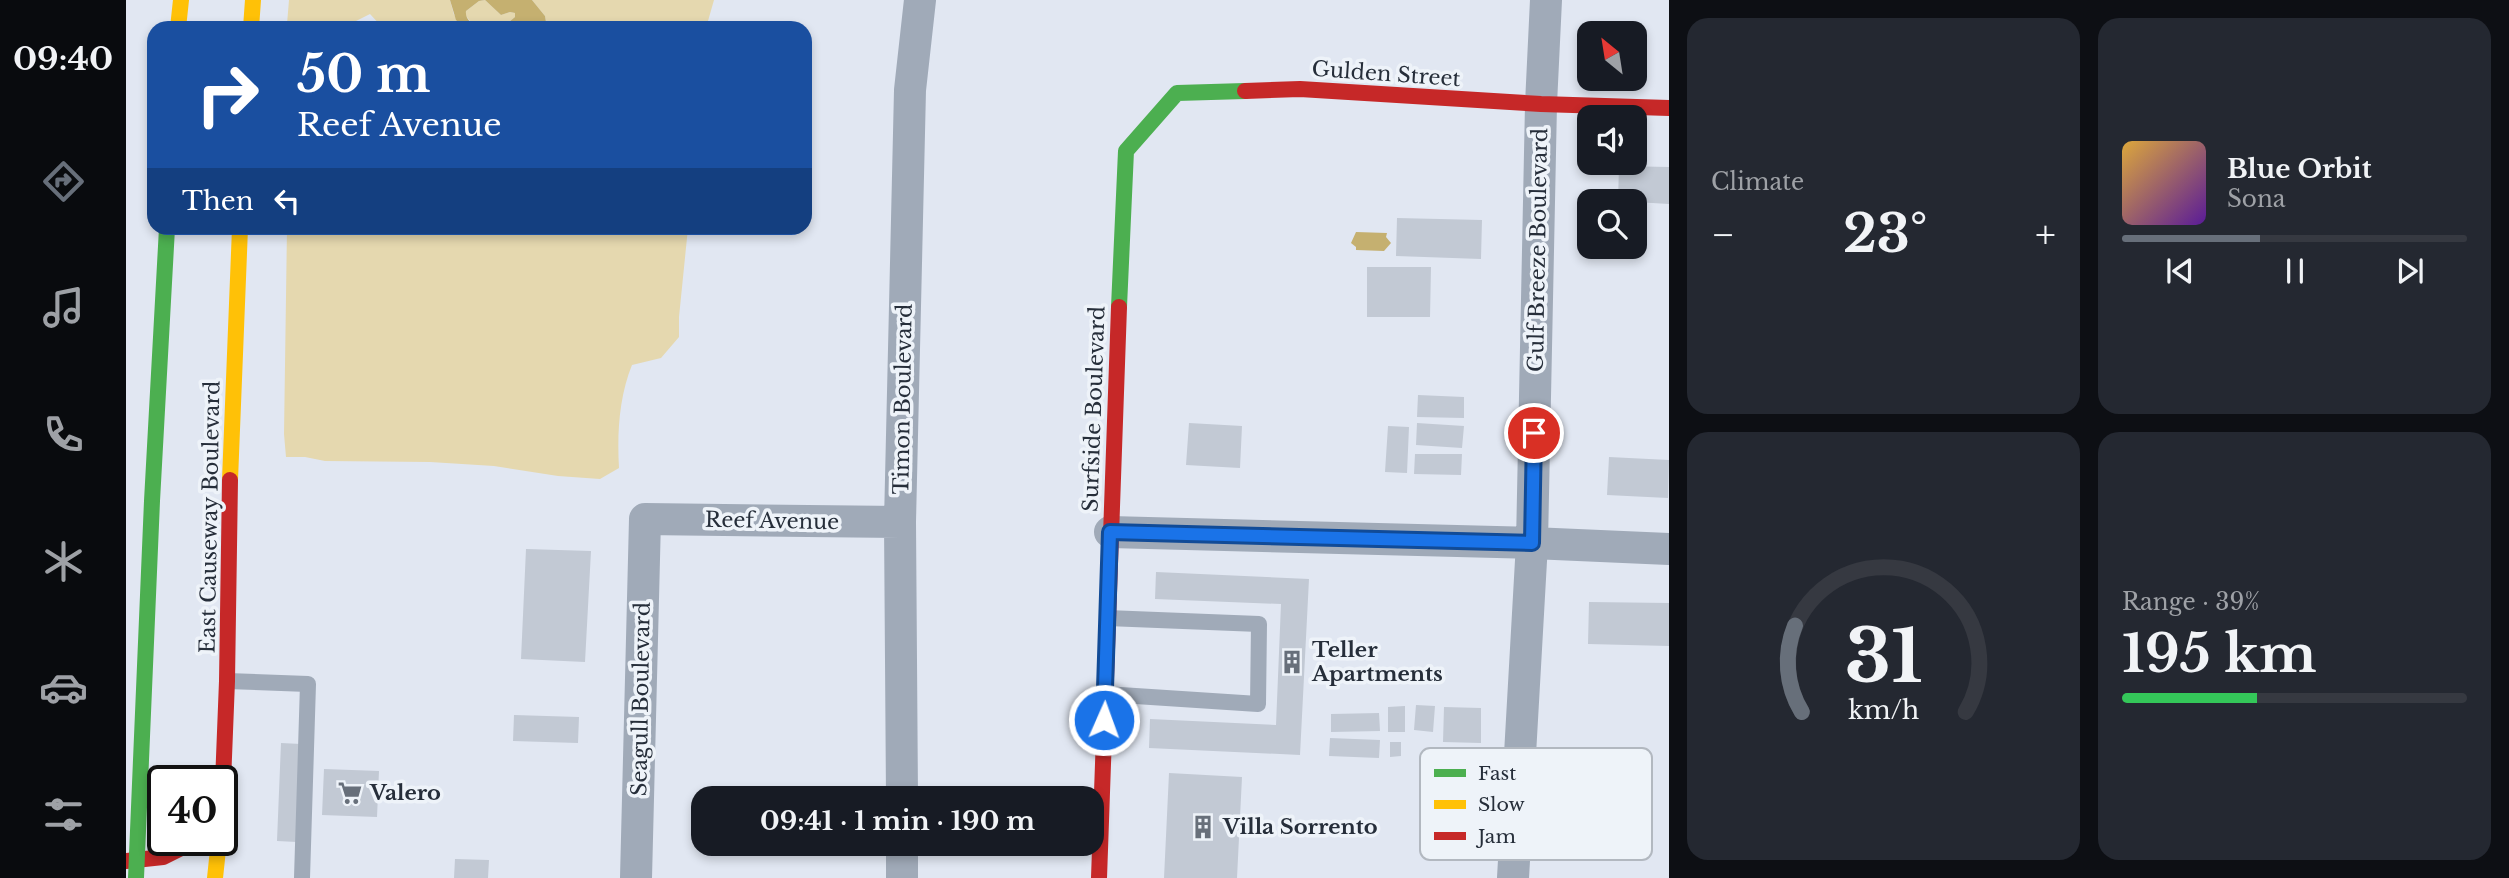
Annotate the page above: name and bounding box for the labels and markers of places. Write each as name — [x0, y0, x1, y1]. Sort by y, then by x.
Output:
pin — [1504, 403, 1564, 463]
place label: Teller Apartments — [1311, 637, 1443, 687]
building icon: Teller Apartments — [1278, 648, 1306, 676]
supermarket icon: Valero — [336, 779, 364, 807]
place label: Valero — [369, 780, 441, 806]
building icon: Villa Sorrento — [1189, 813, 1217, 841]
place label: Villa Sorrento — [1222, 814, 1378, 840]

